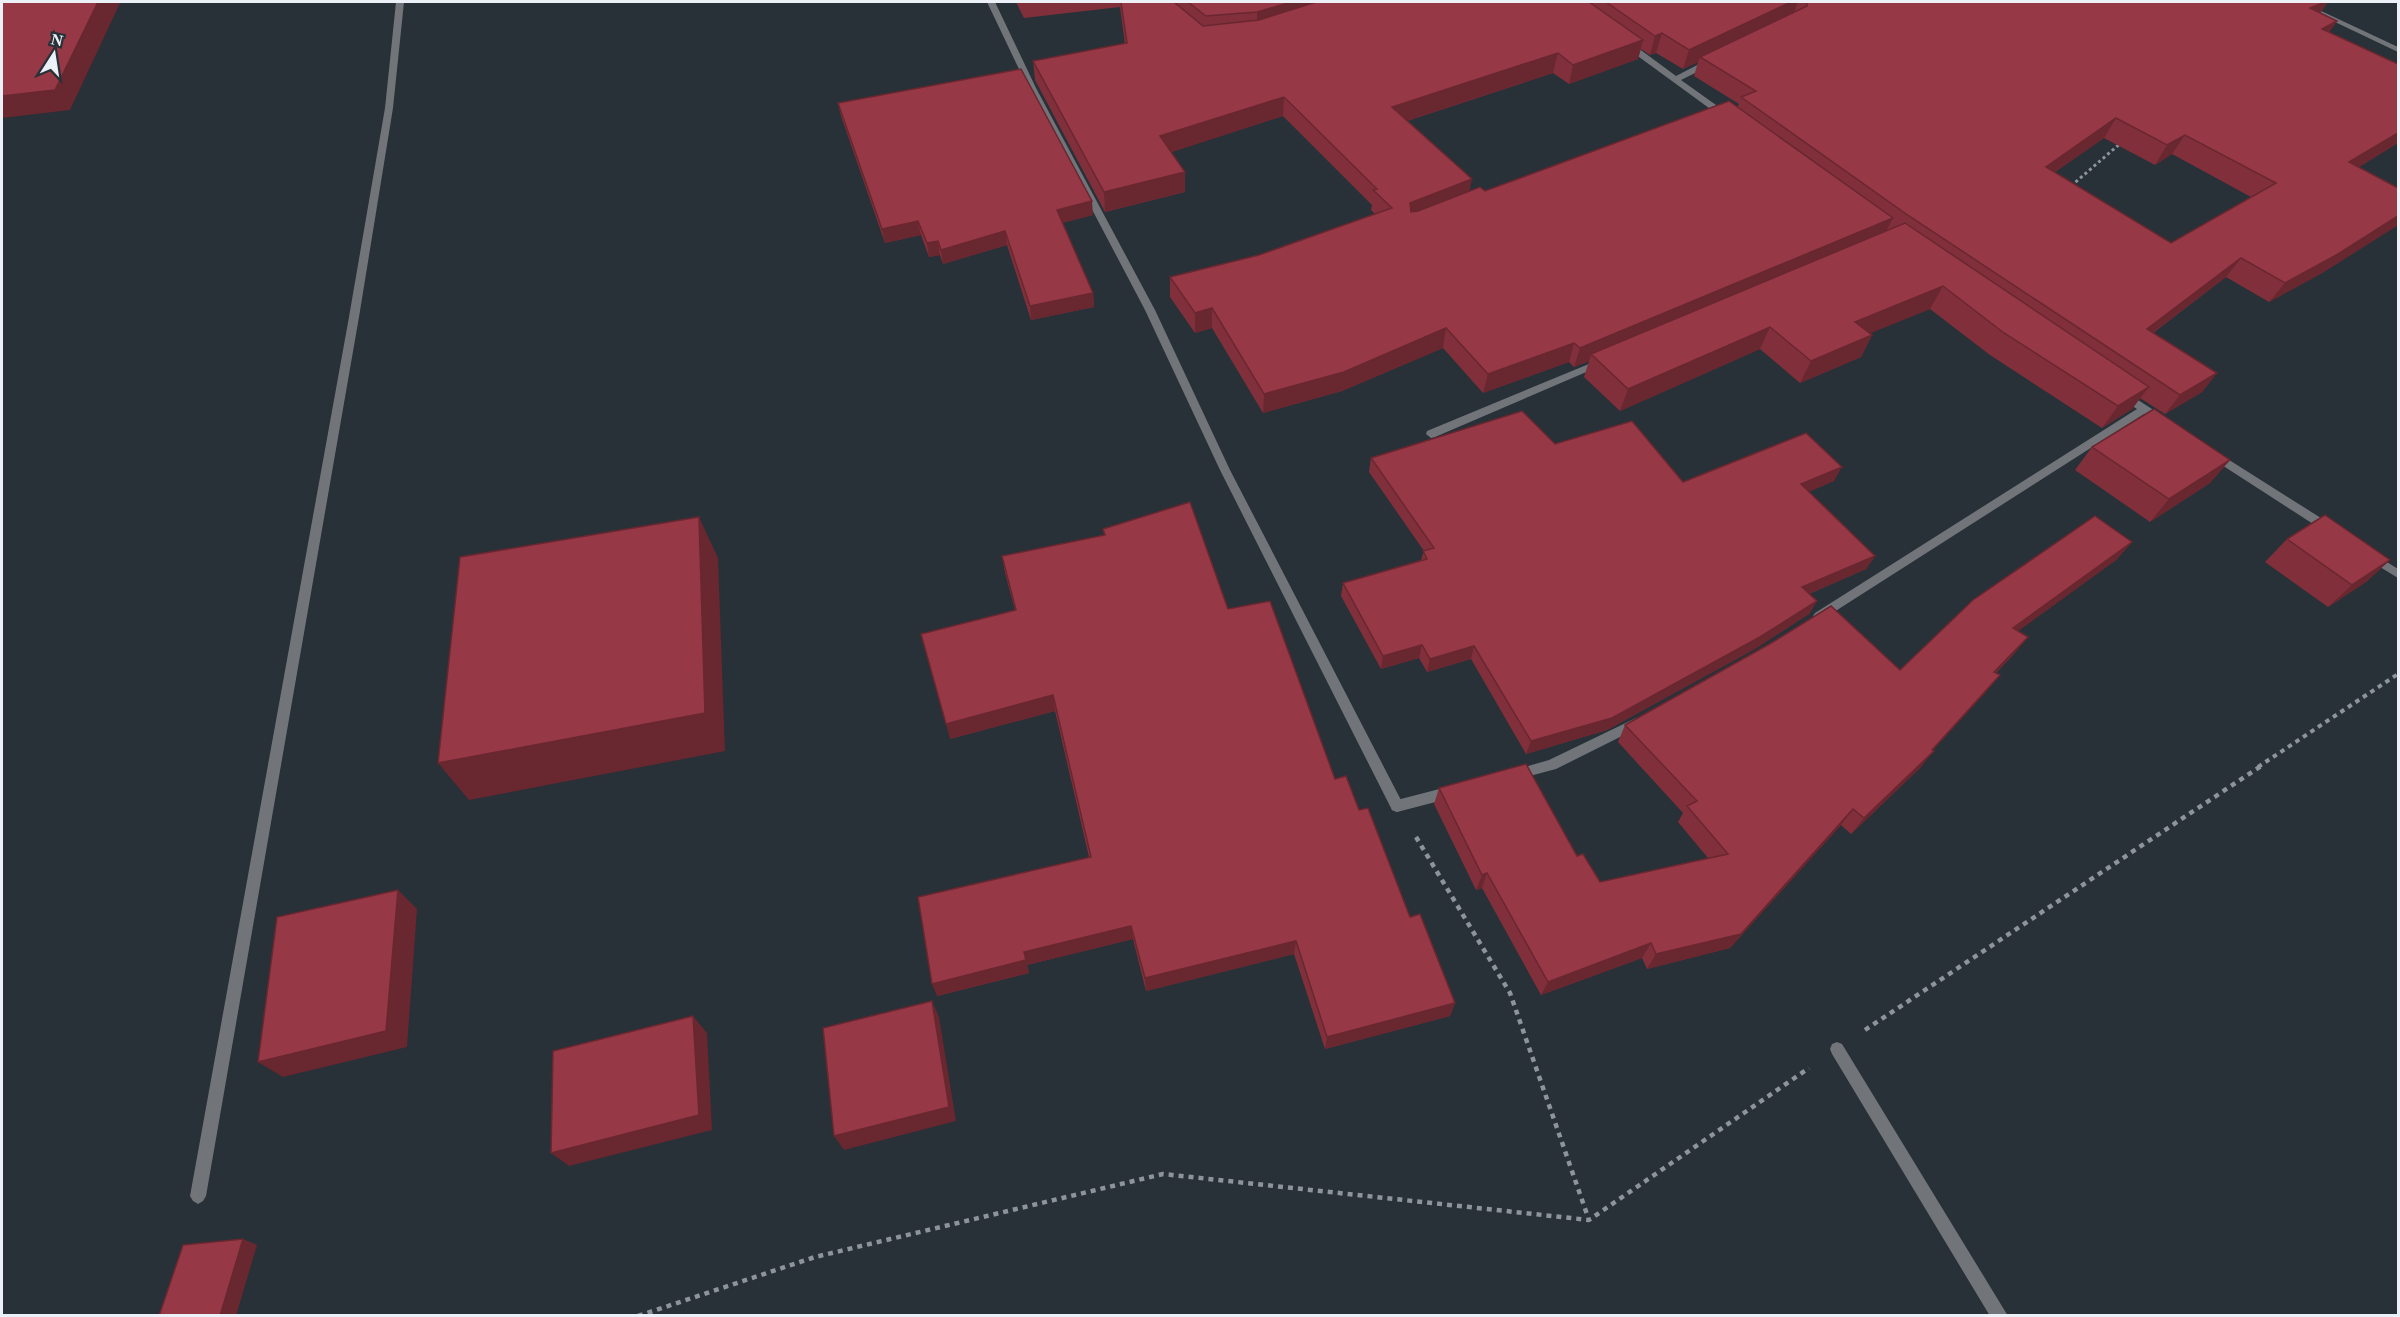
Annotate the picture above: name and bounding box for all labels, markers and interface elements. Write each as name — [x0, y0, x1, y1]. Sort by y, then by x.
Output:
north arrow — [24, 24, 84, 84]
text: N — [50, 30, 65, 49]

